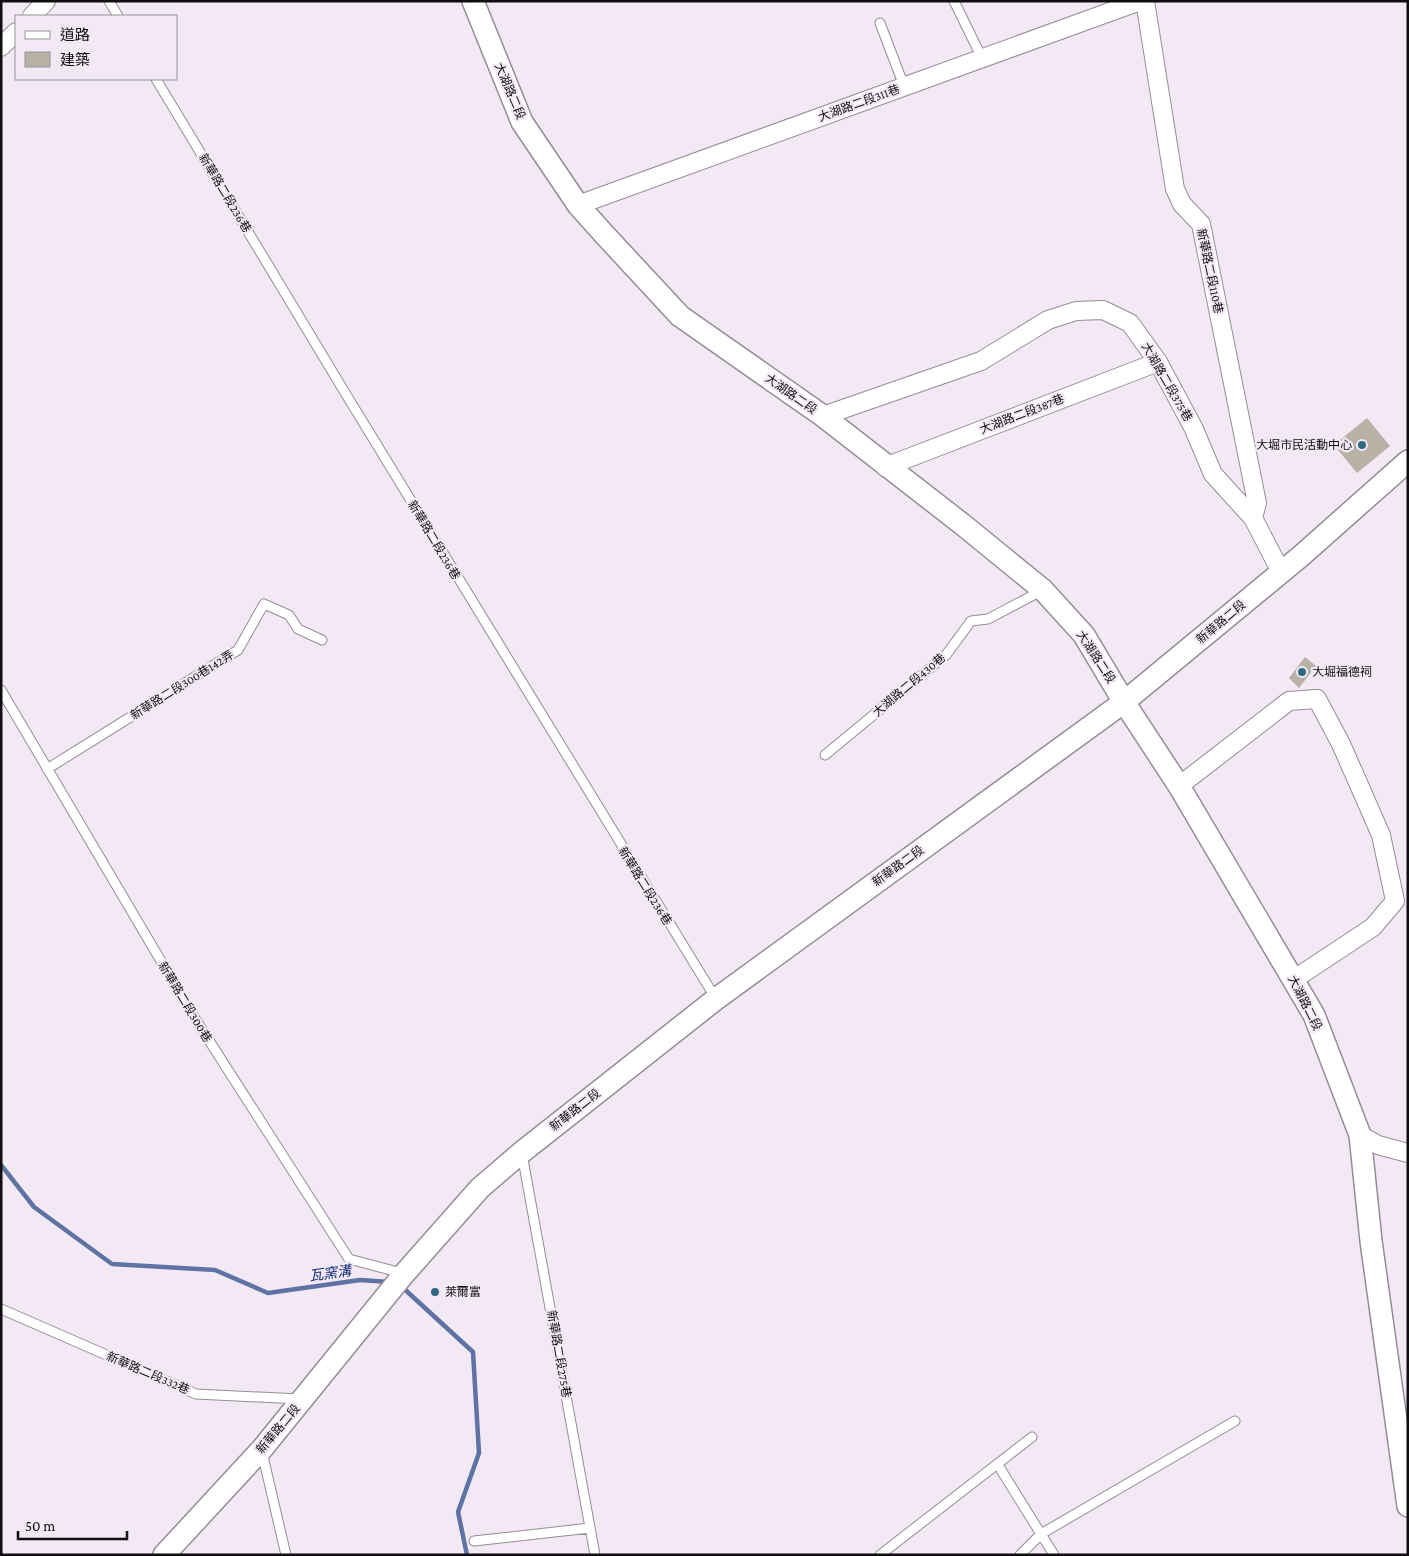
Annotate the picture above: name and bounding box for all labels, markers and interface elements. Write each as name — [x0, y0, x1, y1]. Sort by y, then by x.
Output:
legend — [15, 15, 178, 80]
text: 道路 — [60, 27, 90, 43]
text: 建築 — [60, 52, 90, 68]
street label: 大湖路二段 — [492, 61, 528, 121]
street label: 大湖路二段311巷 — [816, 82, 902, 124]
street label: 新華路二段236巷 — [196, 151, 254, 235]
street label: 新華路二段110巷 — [1194, 227, 1226, 315]
street label: 大湖路二段375巷 — [1139, 340, 1195, 424]
street label: 大湖路二段 — [762, 371, 820, 417]
street label: 大湖路二段387巷 — [978, 391, 1066, 437]
place label: 大堀市民活動中心 — [1256, 438, 1352, 452]
marker: 大堀市民活動中心 — [1356, 439, 1368, 451]
street label: 新華路二段236巷 — [405, 498, 463, 582]
street label: 新華路二段 — [1194, 597, 1248, 647]
street label: 大湖路二段 — [1074, 628, 1118, 686]
street label: 新華路二段300巷142弄 — [128, 648, 236, 722]
street label: 大湖路二段430巷 — [870, 651, 948, 719]
place label: 大堀福德祠 — [1312, 665, 1372, 679]
marker: 大堀福德祠 — [1296, 666, 1308, 678]
street label: 新華路二段 — [870, 843, 926, 889]
street label: 新華路二段236巷 — [615, 844, 675, 928]
street label: 新華路二段300巷 — [155, 959, 215, 1045]
street label: 大湖路二段 — [1285, 973, 1325, 1033]
street label: 新華路二段 — [547, 1086, 603, 1134]
water label: 瓦窯溝 — [308, 1262, 354, 1284]
place label: 萊爾富 — [445, 1285, 481, 1299]
marker: 萊爾富 — [429, 1286, 441, 1298]
street label: 新華路二段275巷 — [544, 1309, 574, 1399]
street label: 新華路二段332巷 — [104, 1349, 192, 1397]
street label: 新華路二段 — [253, 1402, 303, 1456]
scale bar — [18, 1508, 126, 1540]
text: 50 m — [25, 1518, 55, 1534]

